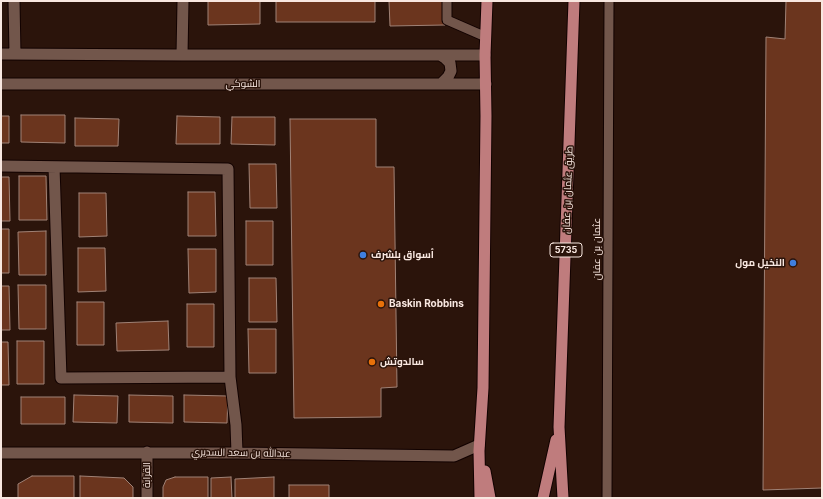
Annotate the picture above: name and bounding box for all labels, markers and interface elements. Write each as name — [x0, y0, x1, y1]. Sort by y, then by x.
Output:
street label: الشوكي — [226, 78, 260, 90]
street label: طريق عثمان بن عفان — [560, 146, 576, 234]
street label: عثمان بن عفان — [591, 218, 603, 280]
road number: 5735 — [550, 243, 582, 257]
place label: أسواق بلشرف — [371, 249, 434, 261]
marker: أسواق بلشرف — [358, 250, 368, 260]
place label: النخيل مول — [735, 257, 785, 269]
marker: النخيل مول — [788, 258, 798, 268]
place label: Baskin Robbins — [389, 298, 464, 310]
marker: Baskin Robbins — [376, 299, 386, 309]
place label: سالدوتش — [380, 356, 424, 368]
marker: سالدوتش — [367, 357, 377, 367]
street label: عبدالله بن سعد السديري — [191, 446, 291, 460]
street label: القرابة — [141, 462, 153, 488]

